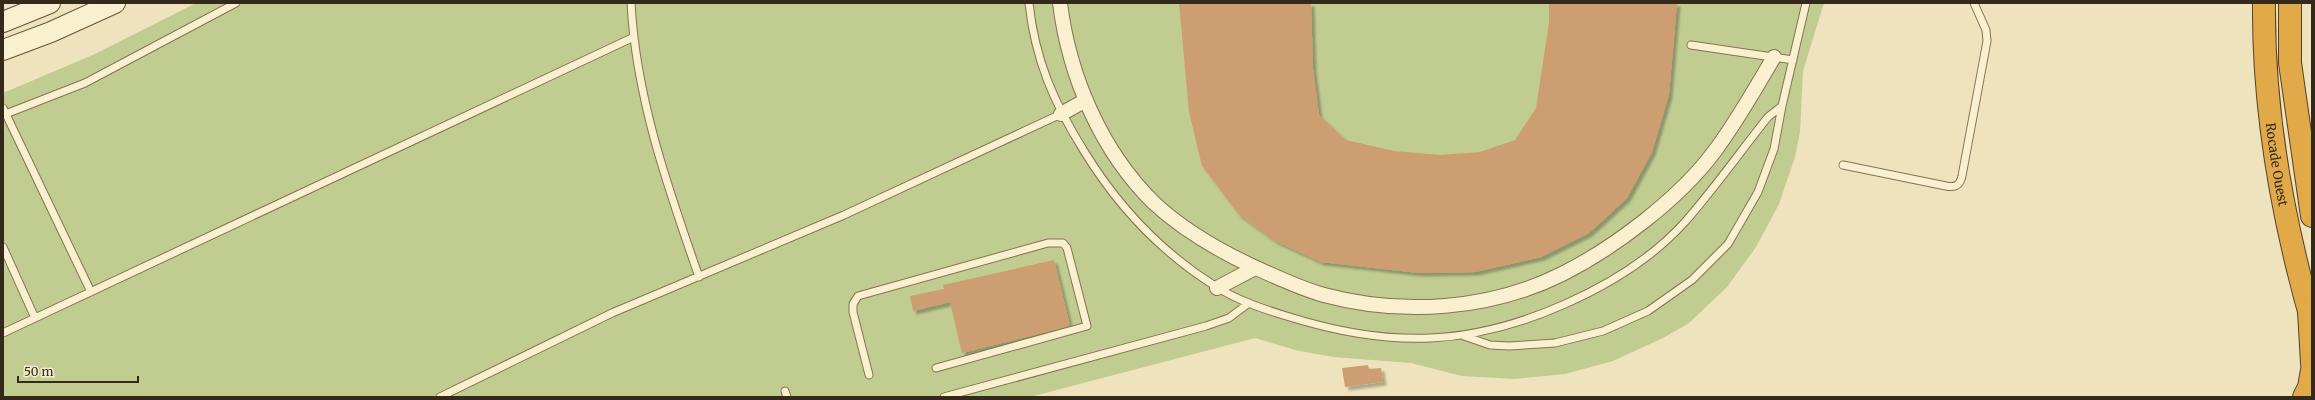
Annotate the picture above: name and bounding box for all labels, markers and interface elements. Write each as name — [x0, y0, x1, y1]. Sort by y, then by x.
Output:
street label: Rocade Ouest — [2262, 122, 2292, 207]
scale bar — [18, 358, 138, 384]
text: 50 m — [24, 364, 53, 379]

